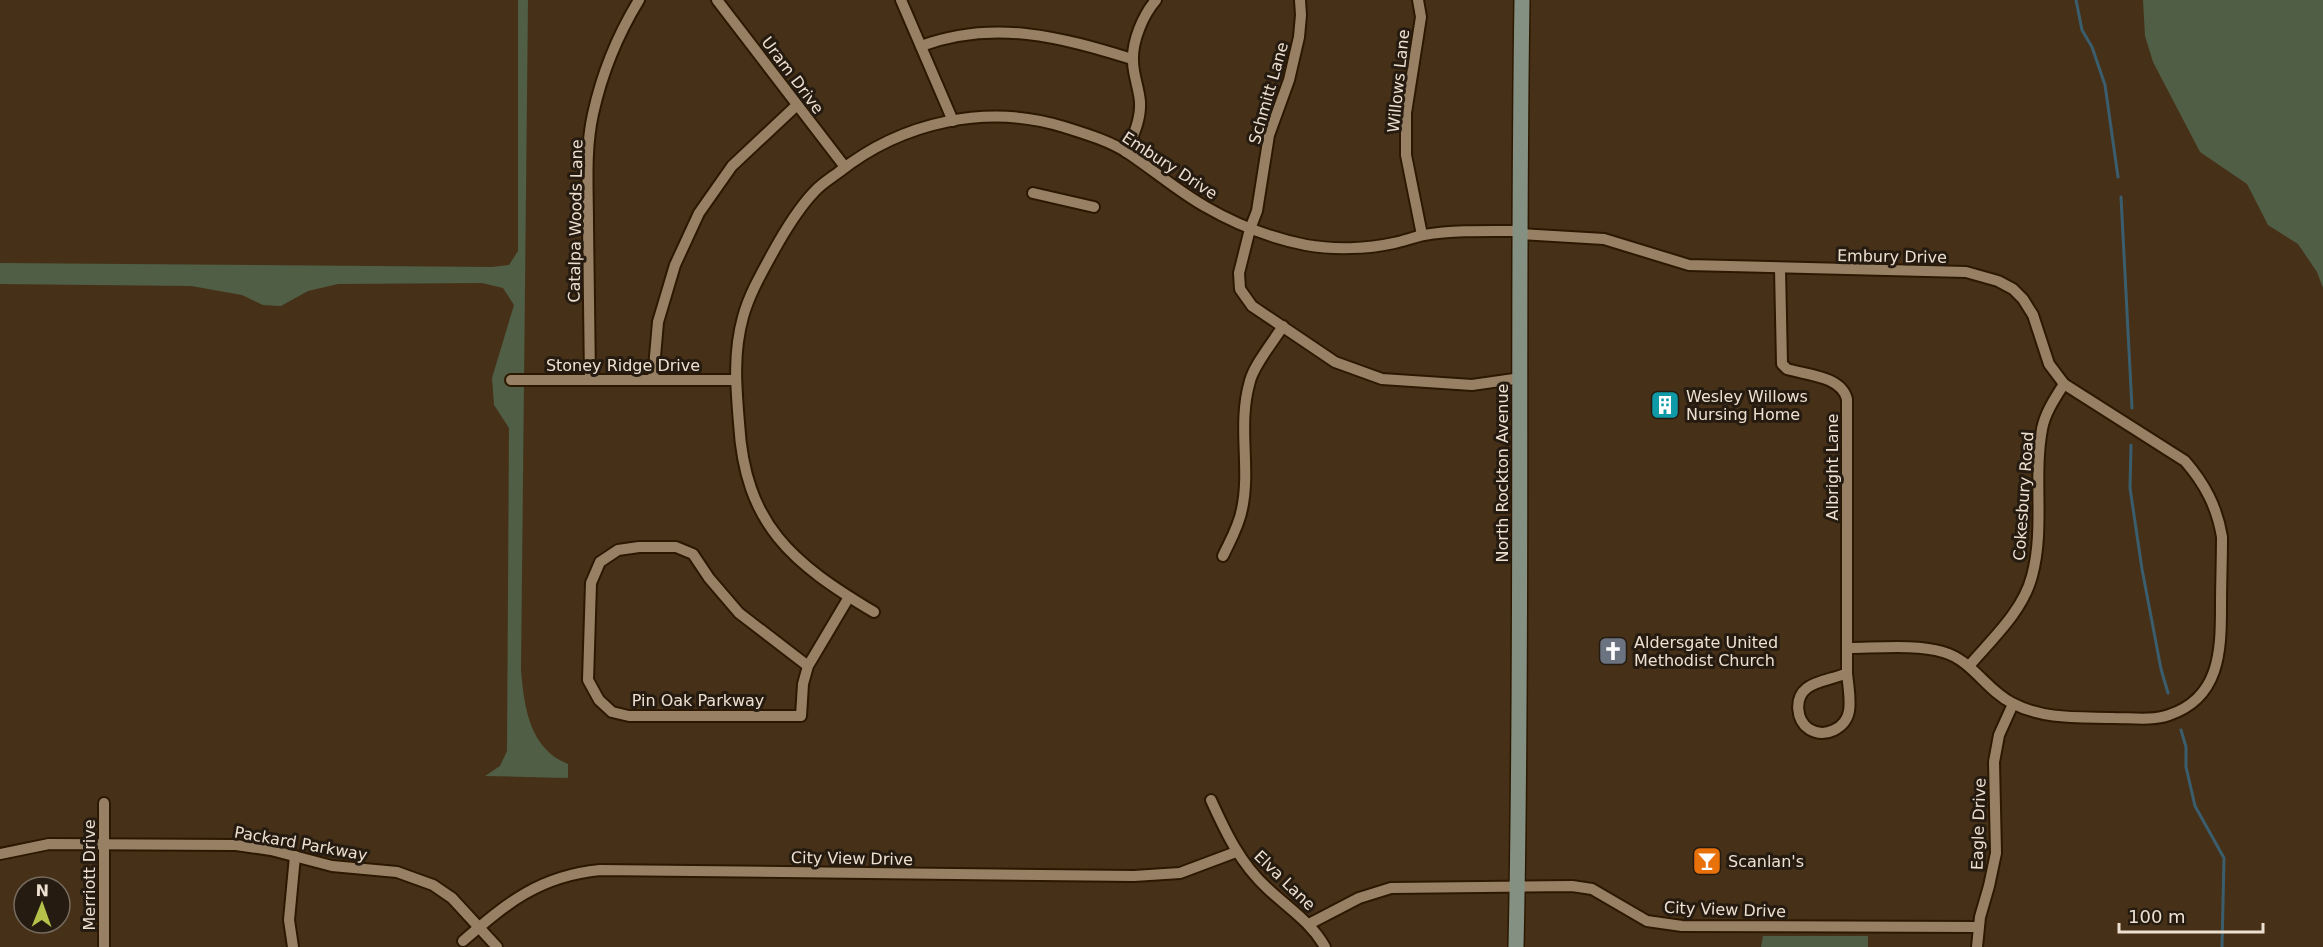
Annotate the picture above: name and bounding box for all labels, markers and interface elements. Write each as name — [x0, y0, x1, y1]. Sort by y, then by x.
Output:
street label: Willows Lane — [1384, 28, 1413, 134]
street label: Uram Drive — [758, 33, 828, 118]
street label: Schmitt Lane — [1245, 40, 1292, 146]
street label: Embury Drive — [1119, 128, 1221, 203]
street label: Catalpa Woods Lane — [565, 139, 586, 303]
street label: Embury Drive — [1837, 246, 1947, 267]
street label: Stoney Ridge Drive — [546, 356, 700, 375]
street label: North Rockton Avenue — [1493, 384, 1512, 562]
place label: Wesley Willows Nursing Home — [1686, 387, 1808, 424]
building icon: Wesley Willows Nursing Home — [1649, 389, 1681, 421]
street label: Albright Lane — [1823, 414, 1842, 520]
street label: Cokesbury Road — [2010, 431, 2037, 561]
place label: Aldersgate United Methodist Church — [1634, 633, 1778, 670]
church icon: Aldersgate United Methodist Church — [1597, 635, 1629, 667]
street label: Pin Oak Parkway — [632, 691, 764, 710]
street label: Eagle Drive — [1967, 778, 1990, 870]
street label: Merriott Drive — [80, 819, 99, 931]
street label: Packard Parkway — [233, 822, 369, 865]
bar icon: Scanlan's — [1691, 845, 1723, 877]
street label: Elva Lane — [1250, 847, 1319, 914]
street label: City View Drive — [791, 848, 913, 869]
place label: Scanlan's — [1728, 852, 1804, 871]
north arrow — [12, 875, 72, 935]
text: N — [35, 881, 49, 900]
scale bar — [2119, 896, 2263, 934]
street label: City View Drive — [1664, 898, 1786, 921]
text: 100 m — [2128, 906, 2186, 927]

